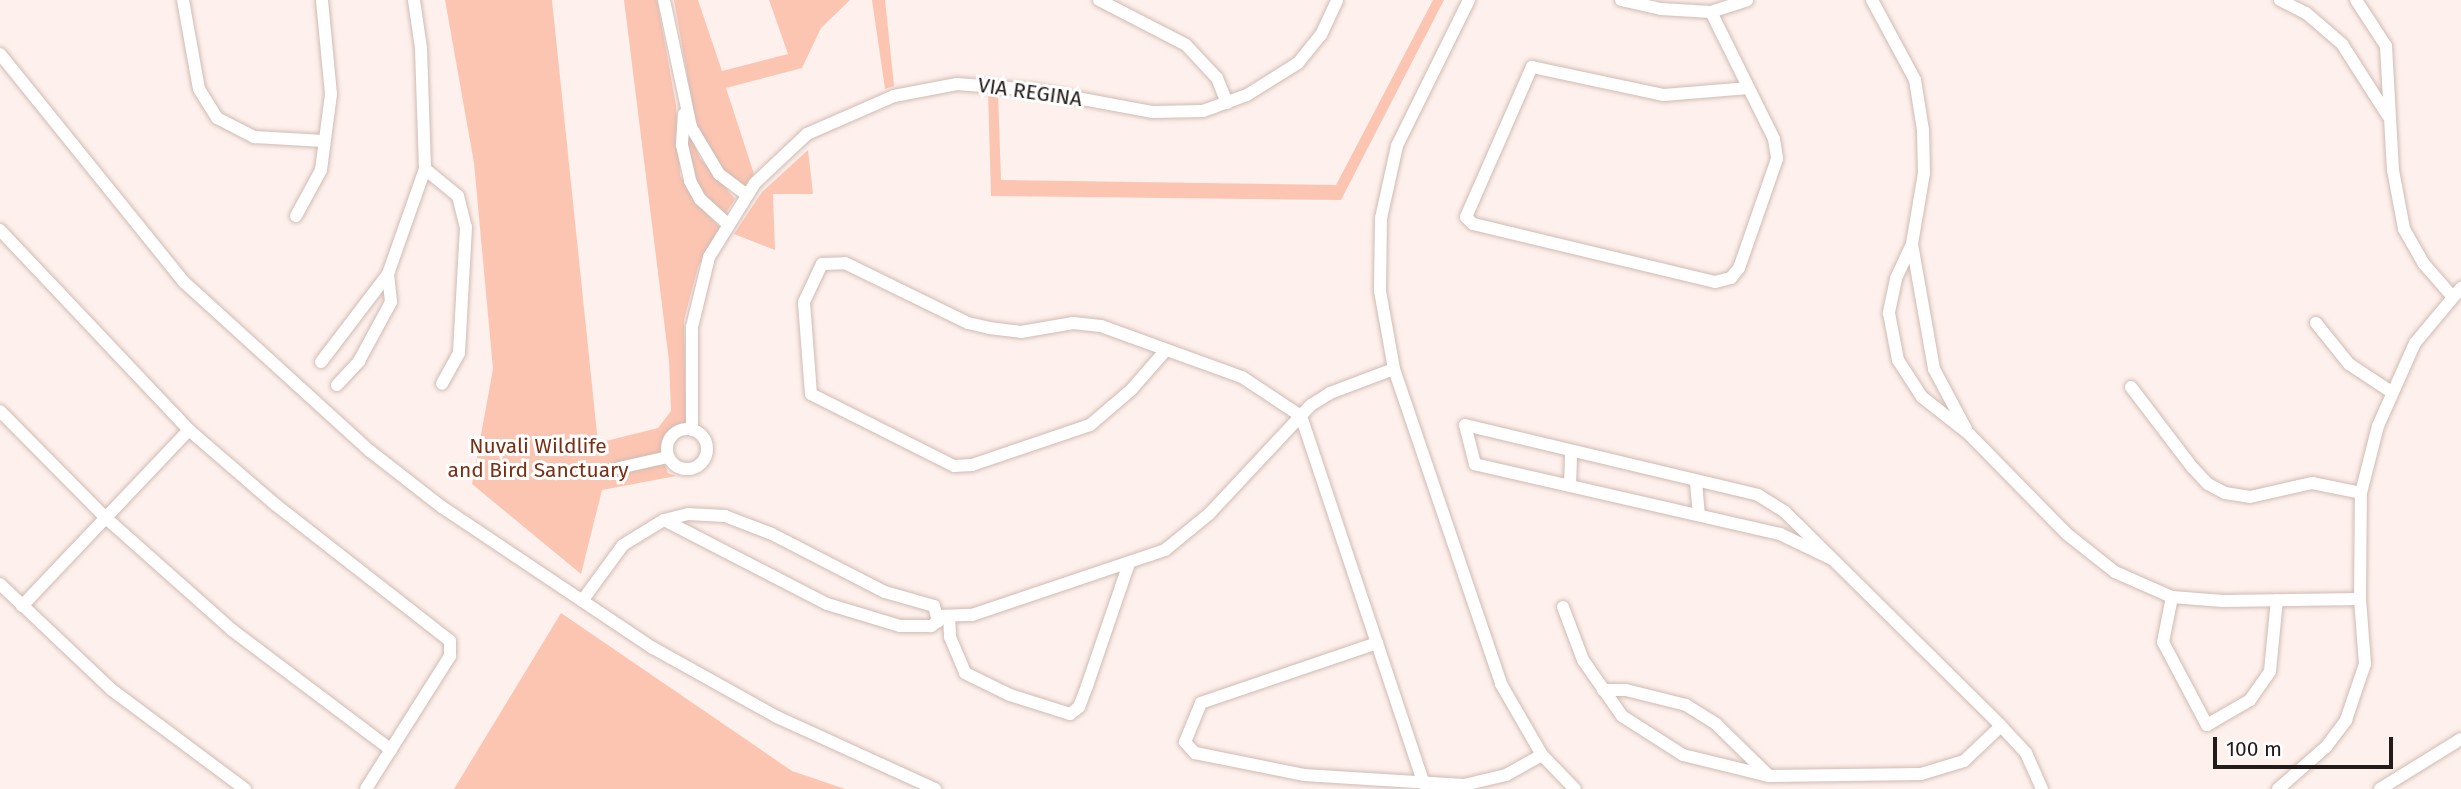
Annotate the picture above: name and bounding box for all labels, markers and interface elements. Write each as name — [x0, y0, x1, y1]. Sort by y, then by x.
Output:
street label: VIA REGINA — [976, 72, 1084, 112]
park label: Nuvali Wildlife and Bird Sanctuary — [447, 433, 629, 483]
scale bar — [2216, 722, 2396, 766]
text: 100 m — [2226, 736, 2282, 762]

